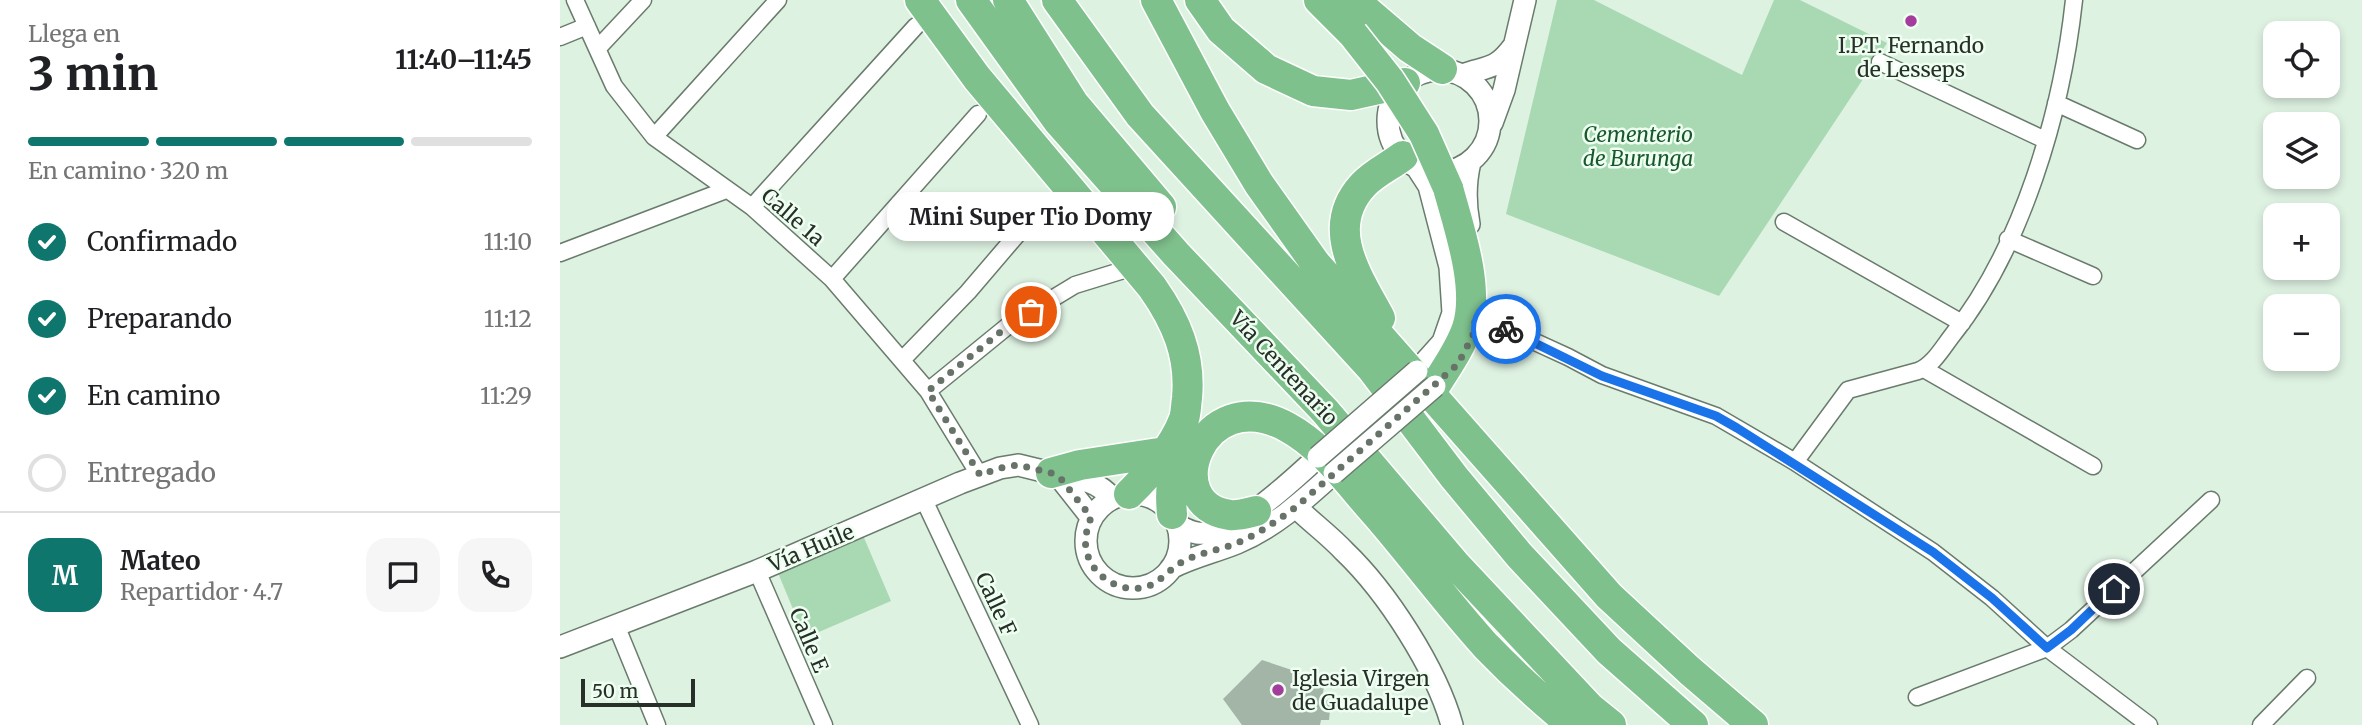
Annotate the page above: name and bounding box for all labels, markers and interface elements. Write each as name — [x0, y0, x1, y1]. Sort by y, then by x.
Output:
marker: I.P.T. Fernando de Lesseps — [1903, 13, 1919, 29]
text: Llega en — [28, 19, 120, 48]
map controls — [2263, 21, 2340, 371]
button: locate — [2263, 21, 2340, 98]
place label: I.P.T. Fernando de Lesseps — [1838, 32, 1984, 83]
text: 11:40–11:45 — [395, 43, 532, 76]
text: 3 min — [28, 45, 158, 103]
button: layers — [2263, 112, 2340, 189]
park label: Cementerio de Burunga — [1583, 121, 1693, 172]
text: En camino · 320 m — [28, 156, 228, 185]
street label: Calle 1a — [756, 182, 830, 252]
callout: Mini Super Tio Domy — [888, 193, 1174, 242]
text: Mini Super Tio Domy — [909, 202, 1152, 231]
button: + — [2263, 203, 2340, 280]
icon: check — [28, 223, 66, 261]
text: Confirmado — [87, 225, 237, 258]
text: 11:10 — [483, 227, 532, 256]
pin — [1001, 282, 1061, 342]
icon: bag — [1012, 293, 1050, 331]
courier — [1471, 294, 1541, 364]
button: − — [2263, 294, 2340, 371]
icon: check — [28, 300, 66, 338]
text: Preparando — [87, 302, 232, 335]
text: 11:12 — [484, 304, 532, 333]
street label: Vía Centenario — [1223, 304, 1344, 431]
icon: bike — [1487, 310, 1525, 348]
icon: check — [28, 377, 66, 415]
text: En camino — [87, 379, 220, 412]
text: 11:29 — [480, 381, 532, 410]
text: Entregado — [87, 456, 216, 489]
street label: Vía Huile — [763, 518, 858, 578]
button: chat — [366, 538, 440, 612]
button: phone — [458, 538, 532, 612]
text: Mateo — [120, 544, 201, 577]
text: M — [52, 559, 78, 592]
pin — [2084, 559, 2144, 619]
street label: Calle F — [970, 568, 1022, 640]
icon: home — [2095, 570, 2133, 608]
text: Repartidor · 4.7 — [120, 577, 283, 606]
street label: Calle E — [783, 604, 835, 677]
place label: Iglesia Virgen de Guadalupe — [1292, 665, 1430, 716]
scale bar — [581, 676, 695, 708]
text: 50 m — [592, 679, 638, 703]
marker: Iglesia Virgen de Guadalupe — [1270, 682, 1286, 698]

